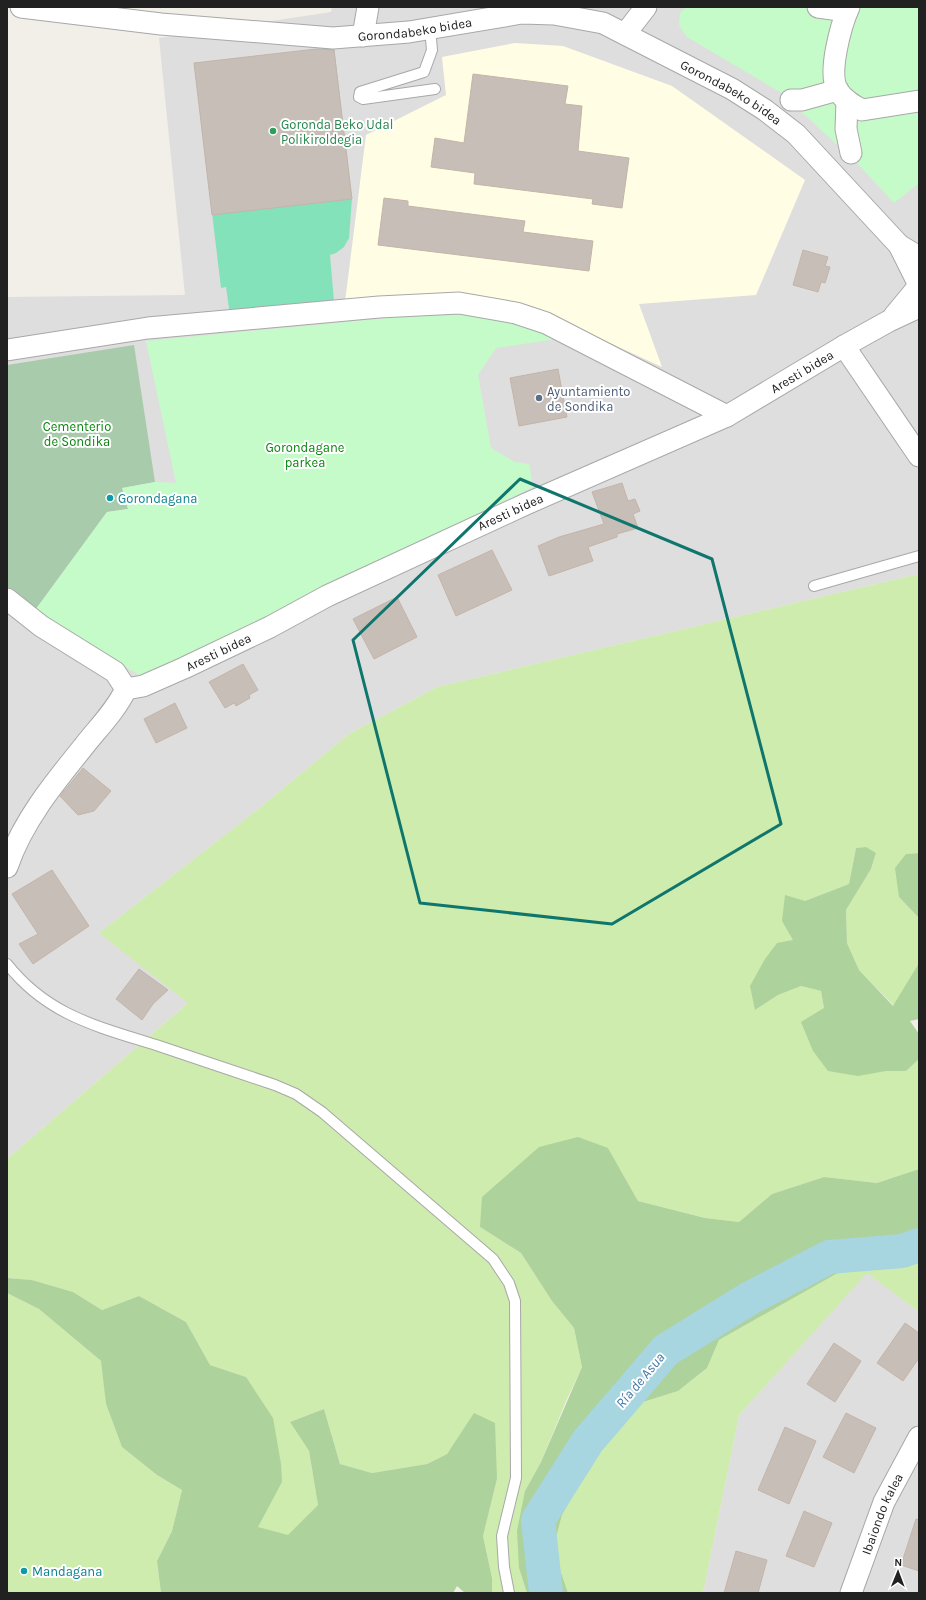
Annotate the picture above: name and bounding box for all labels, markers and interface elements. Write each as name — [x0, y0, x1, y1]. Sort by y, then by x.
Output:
street label: Gorondabeko bidea — [357, 15, 473, 44]
street label: Gorondabeko bidea — [678, 57, 785, 128]
place label: Goronda Beko Udal Polikiroldegia — [281, 117, 393, 147]
marker: Goronda Beko Udal Polikiroldegia — [268, 126, 278, 136]
street label: Aresti bidea — [768, 347, 836, 396]
place label: Ayuntamiento de Sondika — [547, 384, 630, 414]
marker: Ayuntamiento de Sondika — [534, 393, 544, 403]
park label: Cementerio de Sondika — [43, 419, 111, 449]
park label: Gorondagane parkea — [265, 440, 345, 470]
street label: Aresti bidea — [475, 490, 546, 533]
place label: Gorondagana — [118, 491, 197, 506]
marker: Gorondagana — [105, 493, 115, 503]
street label: Aresti bidea — [183, 630, 254, 674]
water label: Ría de Asua — [612, 1349, 668, 1411]
street label: Ibaiondo kalea — [859, 1471, 906, 1557]
north arrow — [878, 1552, 918, 1592]
text: N — [894, 1556, 902, 1569]
place label: Mandagana — [32, 1564, 102, 1579]
marker: Mandagana — [19, 1566, 29, 1576]

